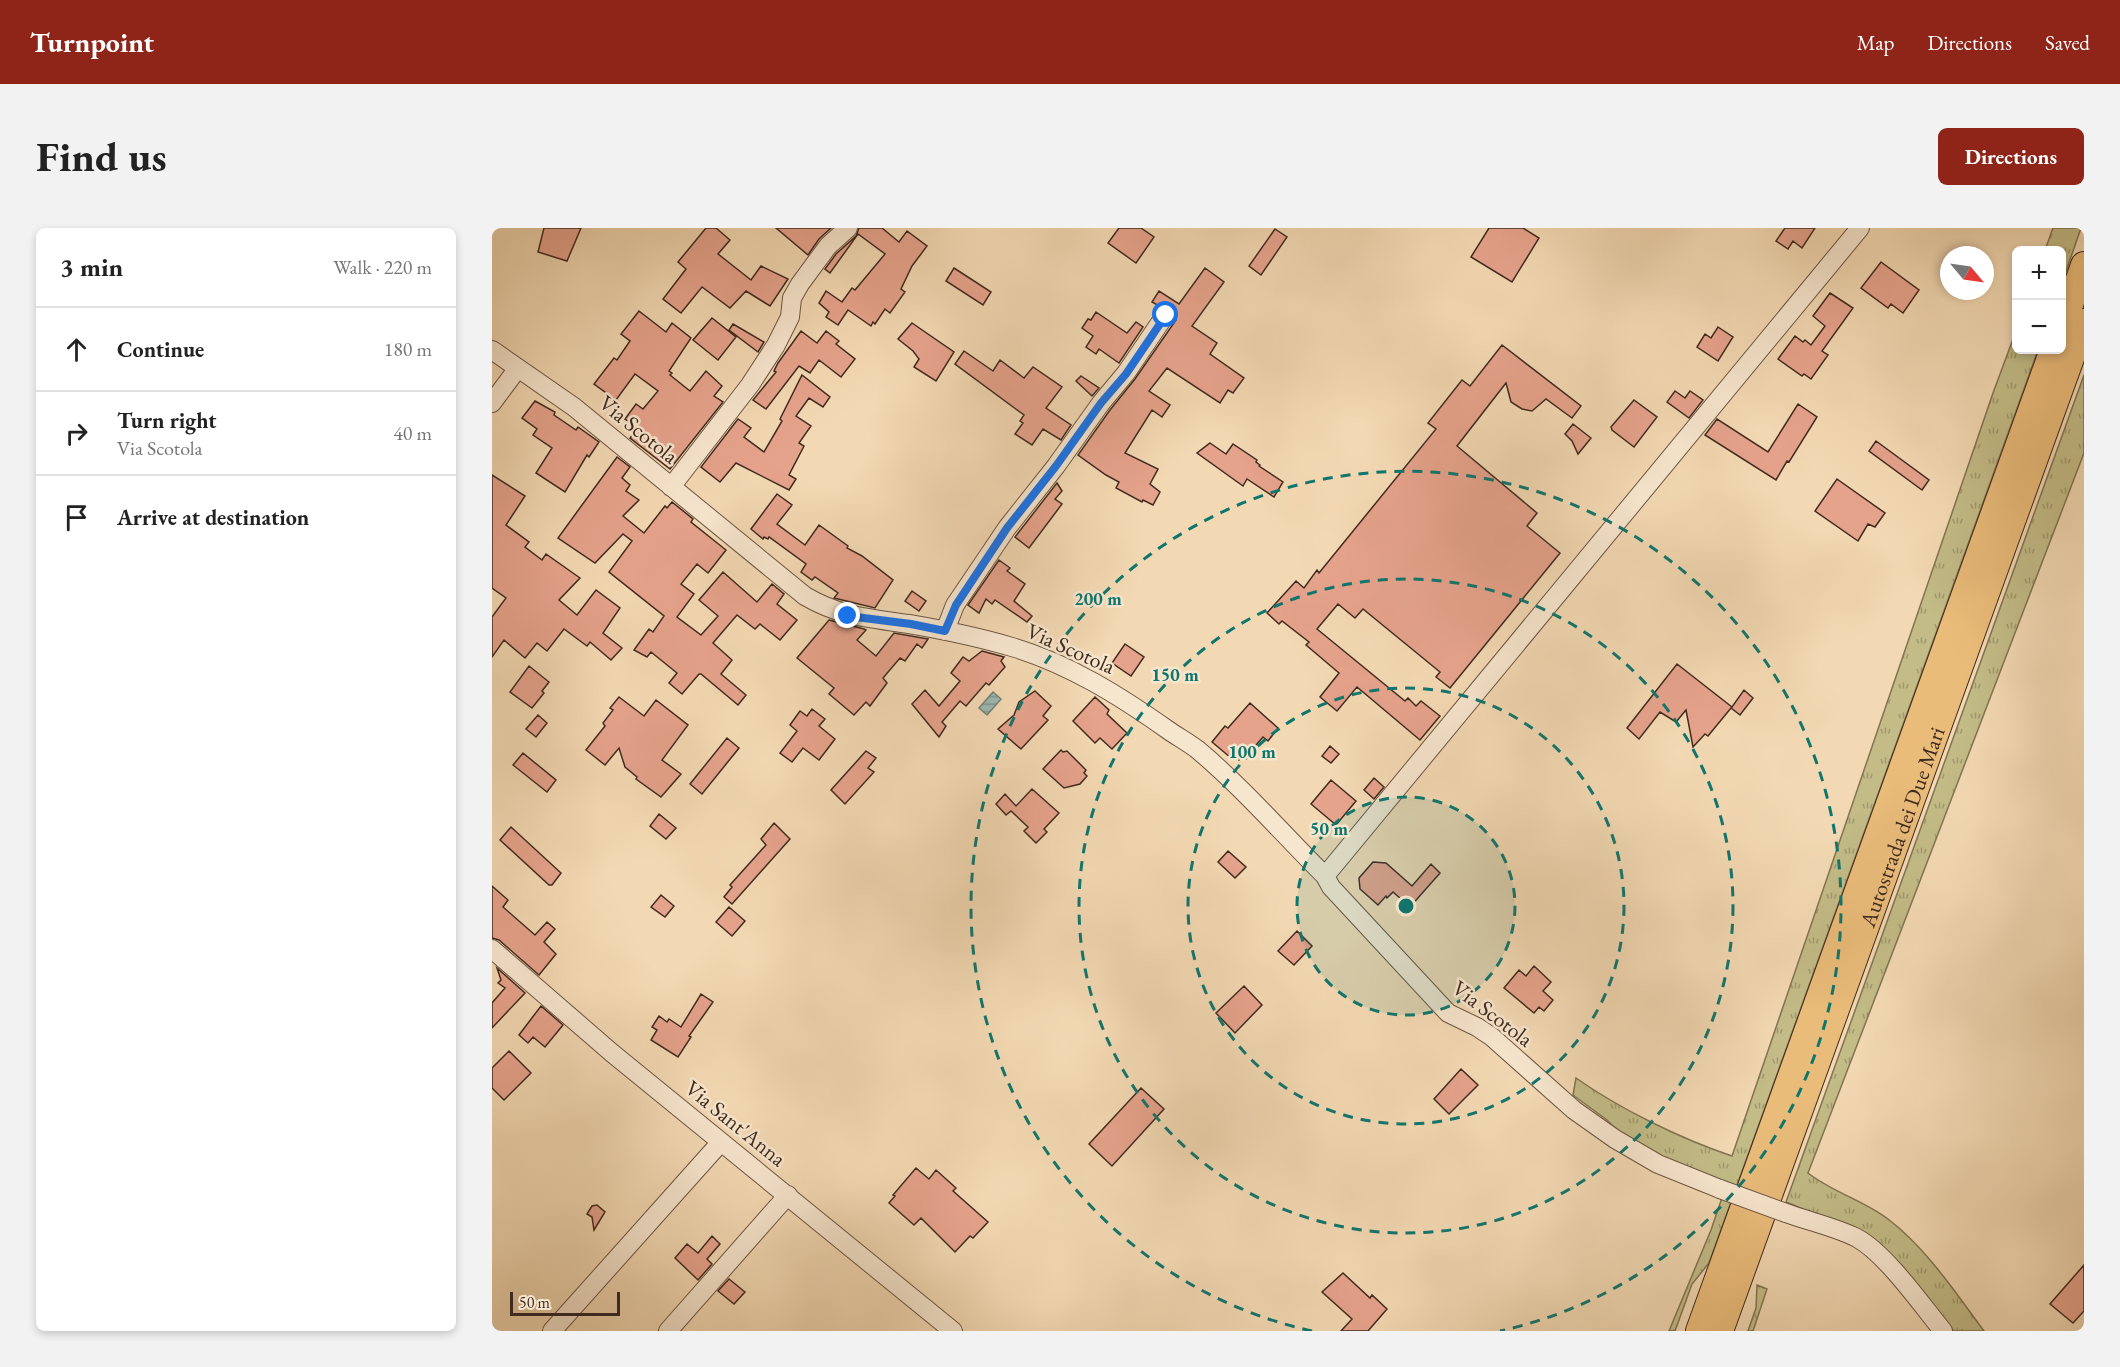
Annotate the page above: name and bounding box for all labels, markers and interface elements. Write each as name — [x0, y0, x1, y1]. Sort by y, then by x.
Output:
text: Turnpoint — [30, 24, 154, 60]
text: Map — [1857, 29, 1894, 56]
text: Directions — [1927, 29, 2012, 56]
text: Saved — [2045, 29, 2090, 56]
button: Directions — [1938, 128, 2084, 185]
text: Find us — [36, 129, 167, 184]
north arrow — [1940, 246, 1994, 300]
map controls — [2012, 246, 2066, 354]
button: + — [2012, 246, 2066, 300]
text: 3 min — [60, 250, 123, 284]
text: Walk · 220 m — [333, 254, 432, 280]
button: − — [2012, 300, 2066, 354]
route start — [1152, 301, 1178, 327]
icon: ahead — [60, 333, 93, 366]
text: Continue — [117, 335, 204, 364]
text: 180 m — [384, 336, 432, 362]
street label: Via Scotola — [593, 389, 685, 470]
text: Turn right — [117, 406, 216, 435]
icon: right — [60, 417, 93, 450]
text: 40 m — [393, 420, 432, 446]
text: Via Scotola — [117, 435, 203, 461]
icon: arrive — [60, 501, 93, 534]
text: Arrive at destination — [117, 503, 309, 532]
text: 200 m — [1074, 587, 1122, 610]
route end — [834, 602, 860, 628]
street label: Via Scotola — [1022, 616, 1120, 681]
text: 150 m — [1151, 663, 1199, 686]
street label: Autostrada dei Due Mari — [1853, 723, 1952, 932]
text: 100 m — [1228, 740, 1276, 763]
text: 50 m — [1310, 817, 1348, 840]
centre of rings — [1396, 896, 1416, 916]
street label: Via Scotola — [1446, 974, 1539, 1053]
street label: Via Sant'Anna — [679, 1074, 792, 1173]
scale bar — [510, 1289, 620, 1316]
text: 50 m — [519, 1292, 550, 1313]

